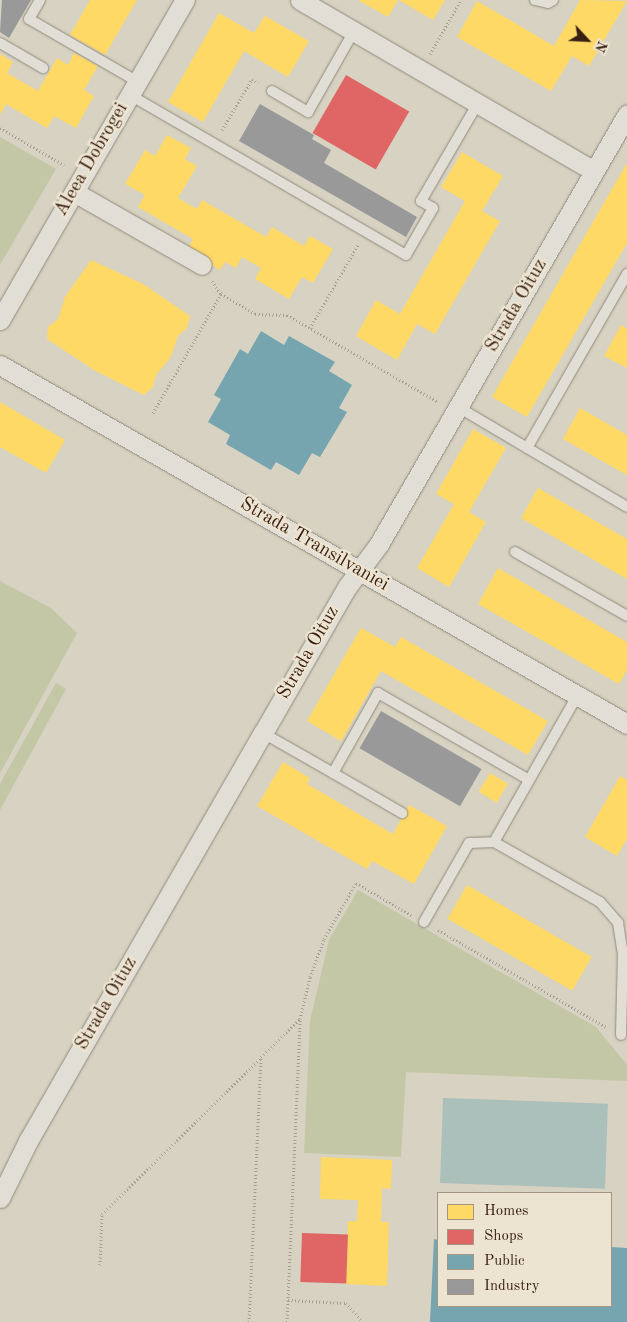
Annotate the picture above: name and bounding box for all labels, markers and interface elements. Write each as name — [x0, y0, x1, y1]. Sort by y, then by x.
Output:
north arrow — [562, 15, 612, 65]
text: N — [592, 39, 609, 54]
street label: Aleea Dobrogei — [50, 99, 134, 221]
street label: Strada Oituz — [481, 255, 553, 357]
street label: Strada Transilvaniei — [236, 493, 392, 597]
street label: Strada Oituz — [273, 602, 345, 704]
street label: Strada Oituz — [71, 953, 143, 1055]
legend — [437, 1192, 612, 1307]
text: Homes — [484, 1204, 529, 1219]
text: Shops — [484, 1229, 523, 1244]
text: Public — [484, 1254, 525, 1269]
text: Industry — [484, 1279, 540, 1294]

